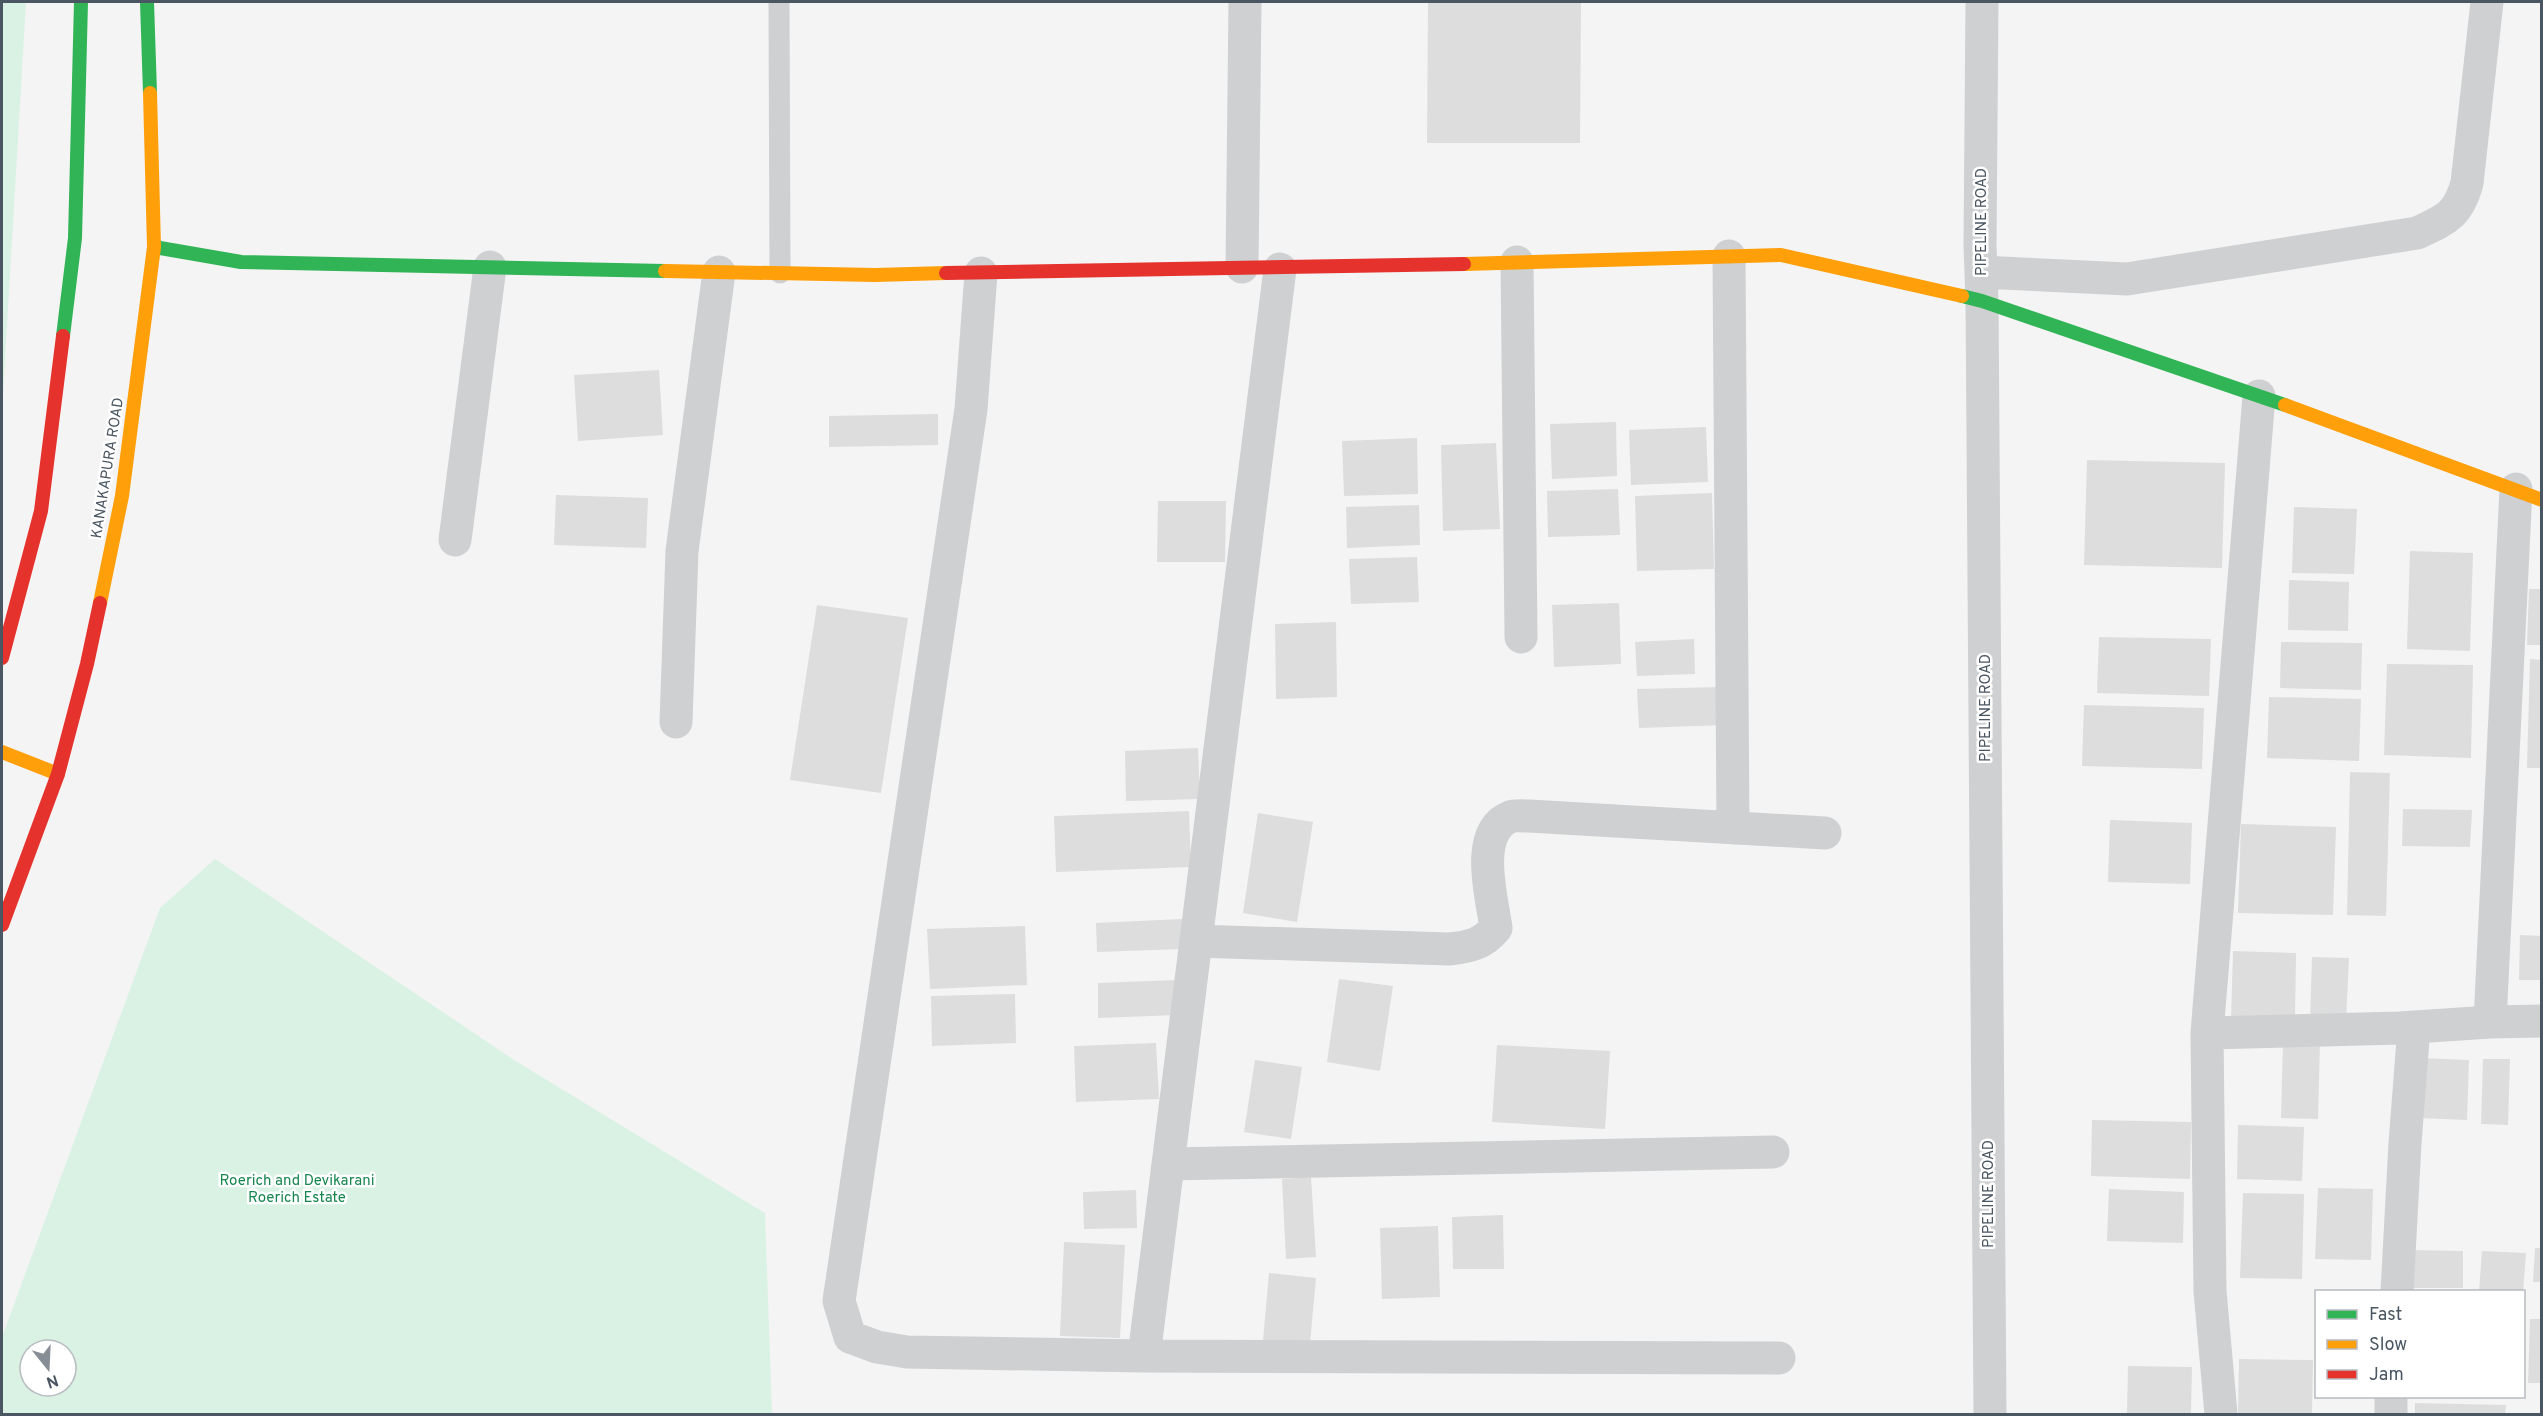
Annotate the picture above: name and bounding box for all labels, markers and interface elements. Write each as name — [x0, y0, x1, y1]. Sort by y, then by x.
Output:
street label: PIPELINE ROAD — [1973, 168, 1992, 276]
street label: KANAKAPURA ROAD — [88, 396, 129, 540]
street label: PIPELINE ROAD — [1977, 654, 1996, 762]
street label: PIPELINE ROAD — [1980, 1140, 1999, 1248]
park label: Roerich and Devikarani Roerich Estate — [219, 1172, 375, 1208]
legend — [2315, 1290, 2525, 1398]
text: Fast — [2369, 1304, 2402, 1327]
text: Slow — [2369, 1334, 2407, 1357]
north arrow — [18, 1338, 78, 1398]
text: Jam — [2369, 1364, 2404, 1387]
text: N — [43, 1369, 61, 1392]

